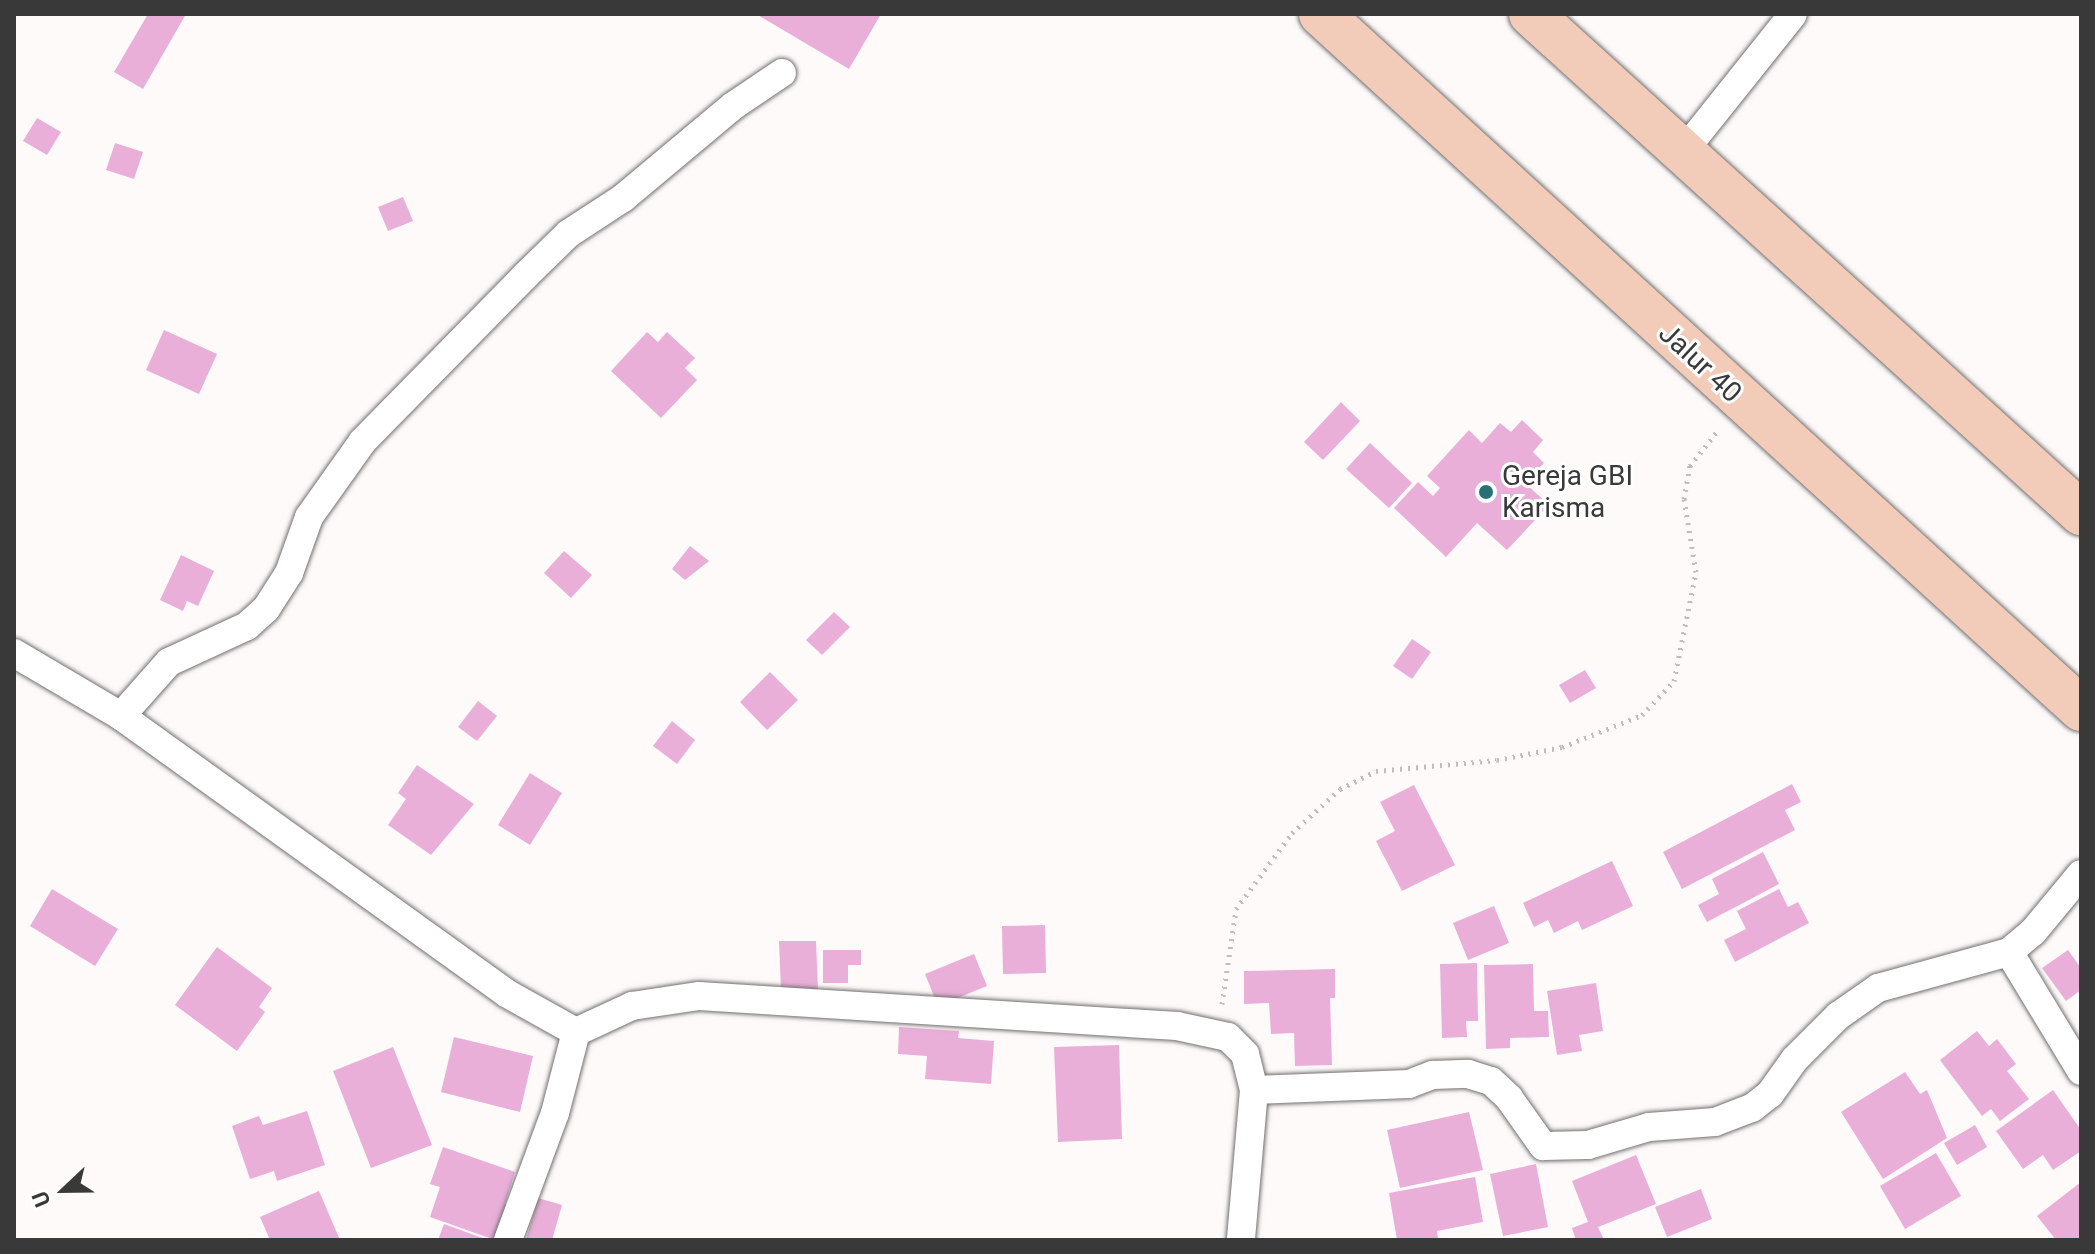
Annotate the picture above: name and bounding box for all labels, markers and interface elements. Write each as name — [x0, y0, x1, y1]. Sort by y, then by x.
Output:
street label: Jalur 40 — [1652, 316, 1748, 410]
place label: Gereja GBI Karisma — [1502, 459, 1633, 525]
marker: Gereja GBI Karisma — [1477, 483, 1495, 501]
north arrow — [24, 1150, 104, 1230]
text: U — [27, 1188, 56, 1211]

